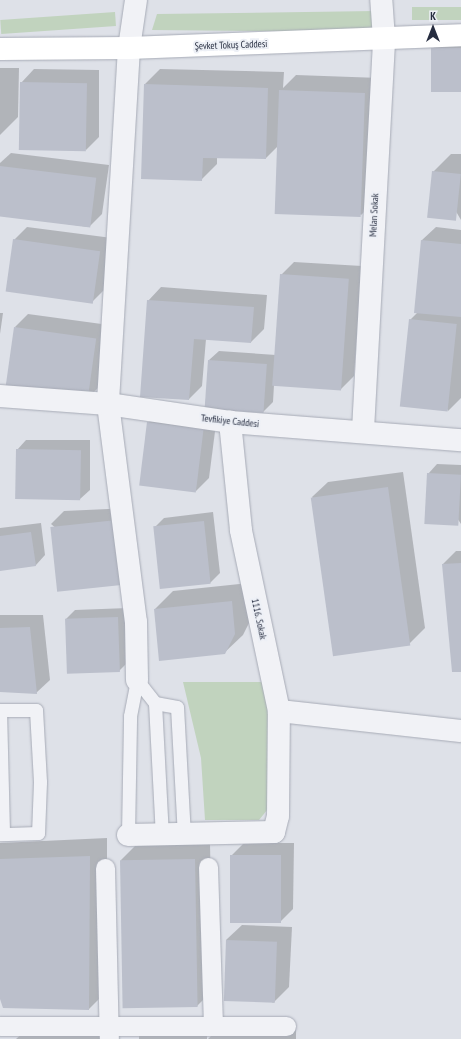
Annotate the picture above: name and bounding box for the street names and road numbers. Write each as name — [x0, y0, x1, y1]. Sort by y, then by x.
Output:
street label: Şevket Tokuş Caddesi — [194, 38, 268, 52]
street label: Melan Sokak — [367, 193, 381, 237]
street label: Tevfikiye Caddesi — [200, 412, 260, 430]
street label: 1116. Sokak — [249, 597, 269, 641]

